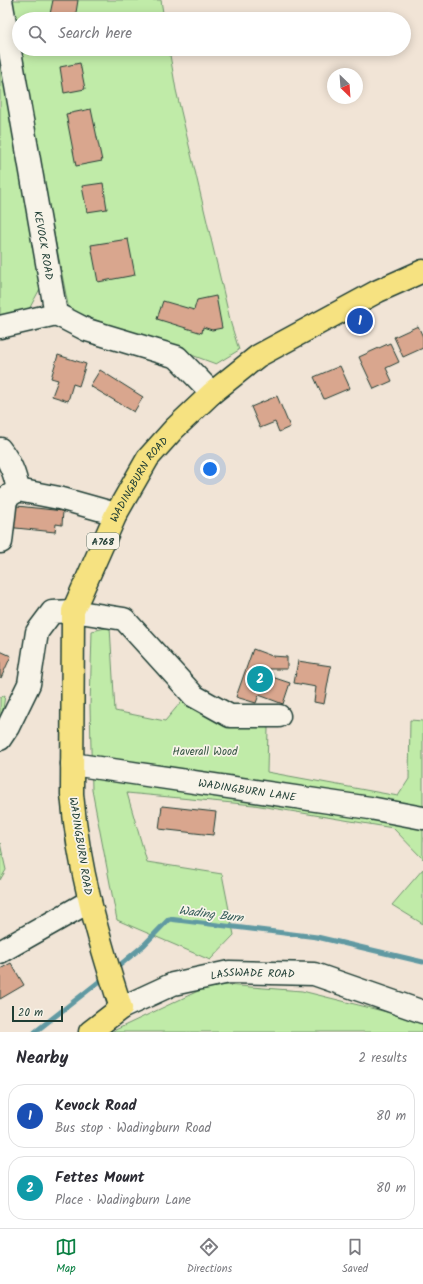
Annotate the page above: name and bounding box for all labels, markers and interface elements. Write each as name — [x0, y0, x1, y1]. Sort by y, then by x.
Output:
search box — [12, 12, 411, 56]
text: Search here — [58, 22, 132, 46]
icon: search — [26, 23, 48, 45]
north arrow — [327, 68, 363, 104]
street label: KEVOCK ROAD — [28, 209, 58, 282]
pin: 1 — [347, 306, 373, 336]
street label: WADINGBURN ROAD — [106, 433, 173, 525]
your location — [200, 459, 220, 479]
road number: A768 — [87, 533, 119, 549]
pin: 2 — [247, 664, 273, 694]
park label: Haverall Wood — [173, 743, 238, 761]
street label: WADINGBURN LANE — [197, 775, 298, 807]
street label: WADINGBURN ROAD — [63, 796, 97, 896]
water label: Wading Burn — [178, 901, 246, 928]
street label: LASSWADE ROAD — [209, 964, 295, 986]
scale bar — [12, 1004, 63, 1023]
text: 20 m — [18, 1004, 43, 1022]
text: Nearby — [16, 1045, 68, 1072]
text: 2 results — [359, 1048, 407, 1069]
text: Kevock Road — [55, 1094, 137, 1118]
text: 1 — [28, 1106, 32, 1127]
text: 80 m — [376, 1106, 406, 1127]
text: Bus stop · Wadingburn Road — [55, 1118, 211, 1139]
text: Fettes Mount — [55, 1166, 145, 1190]
text: 2 — [26, 1178, 34, 1199]
text: 80 m — [376, 1178, 406, 1199]
text: Place · Wadingburn Lane — [55, 1190, 191, 1211]
tab: Map — [55, 1236, 77, 1278]
tab: Directions — [187, 1236, 232, 1278]
tab: Saved — [342, 1236, 368, 1278]

